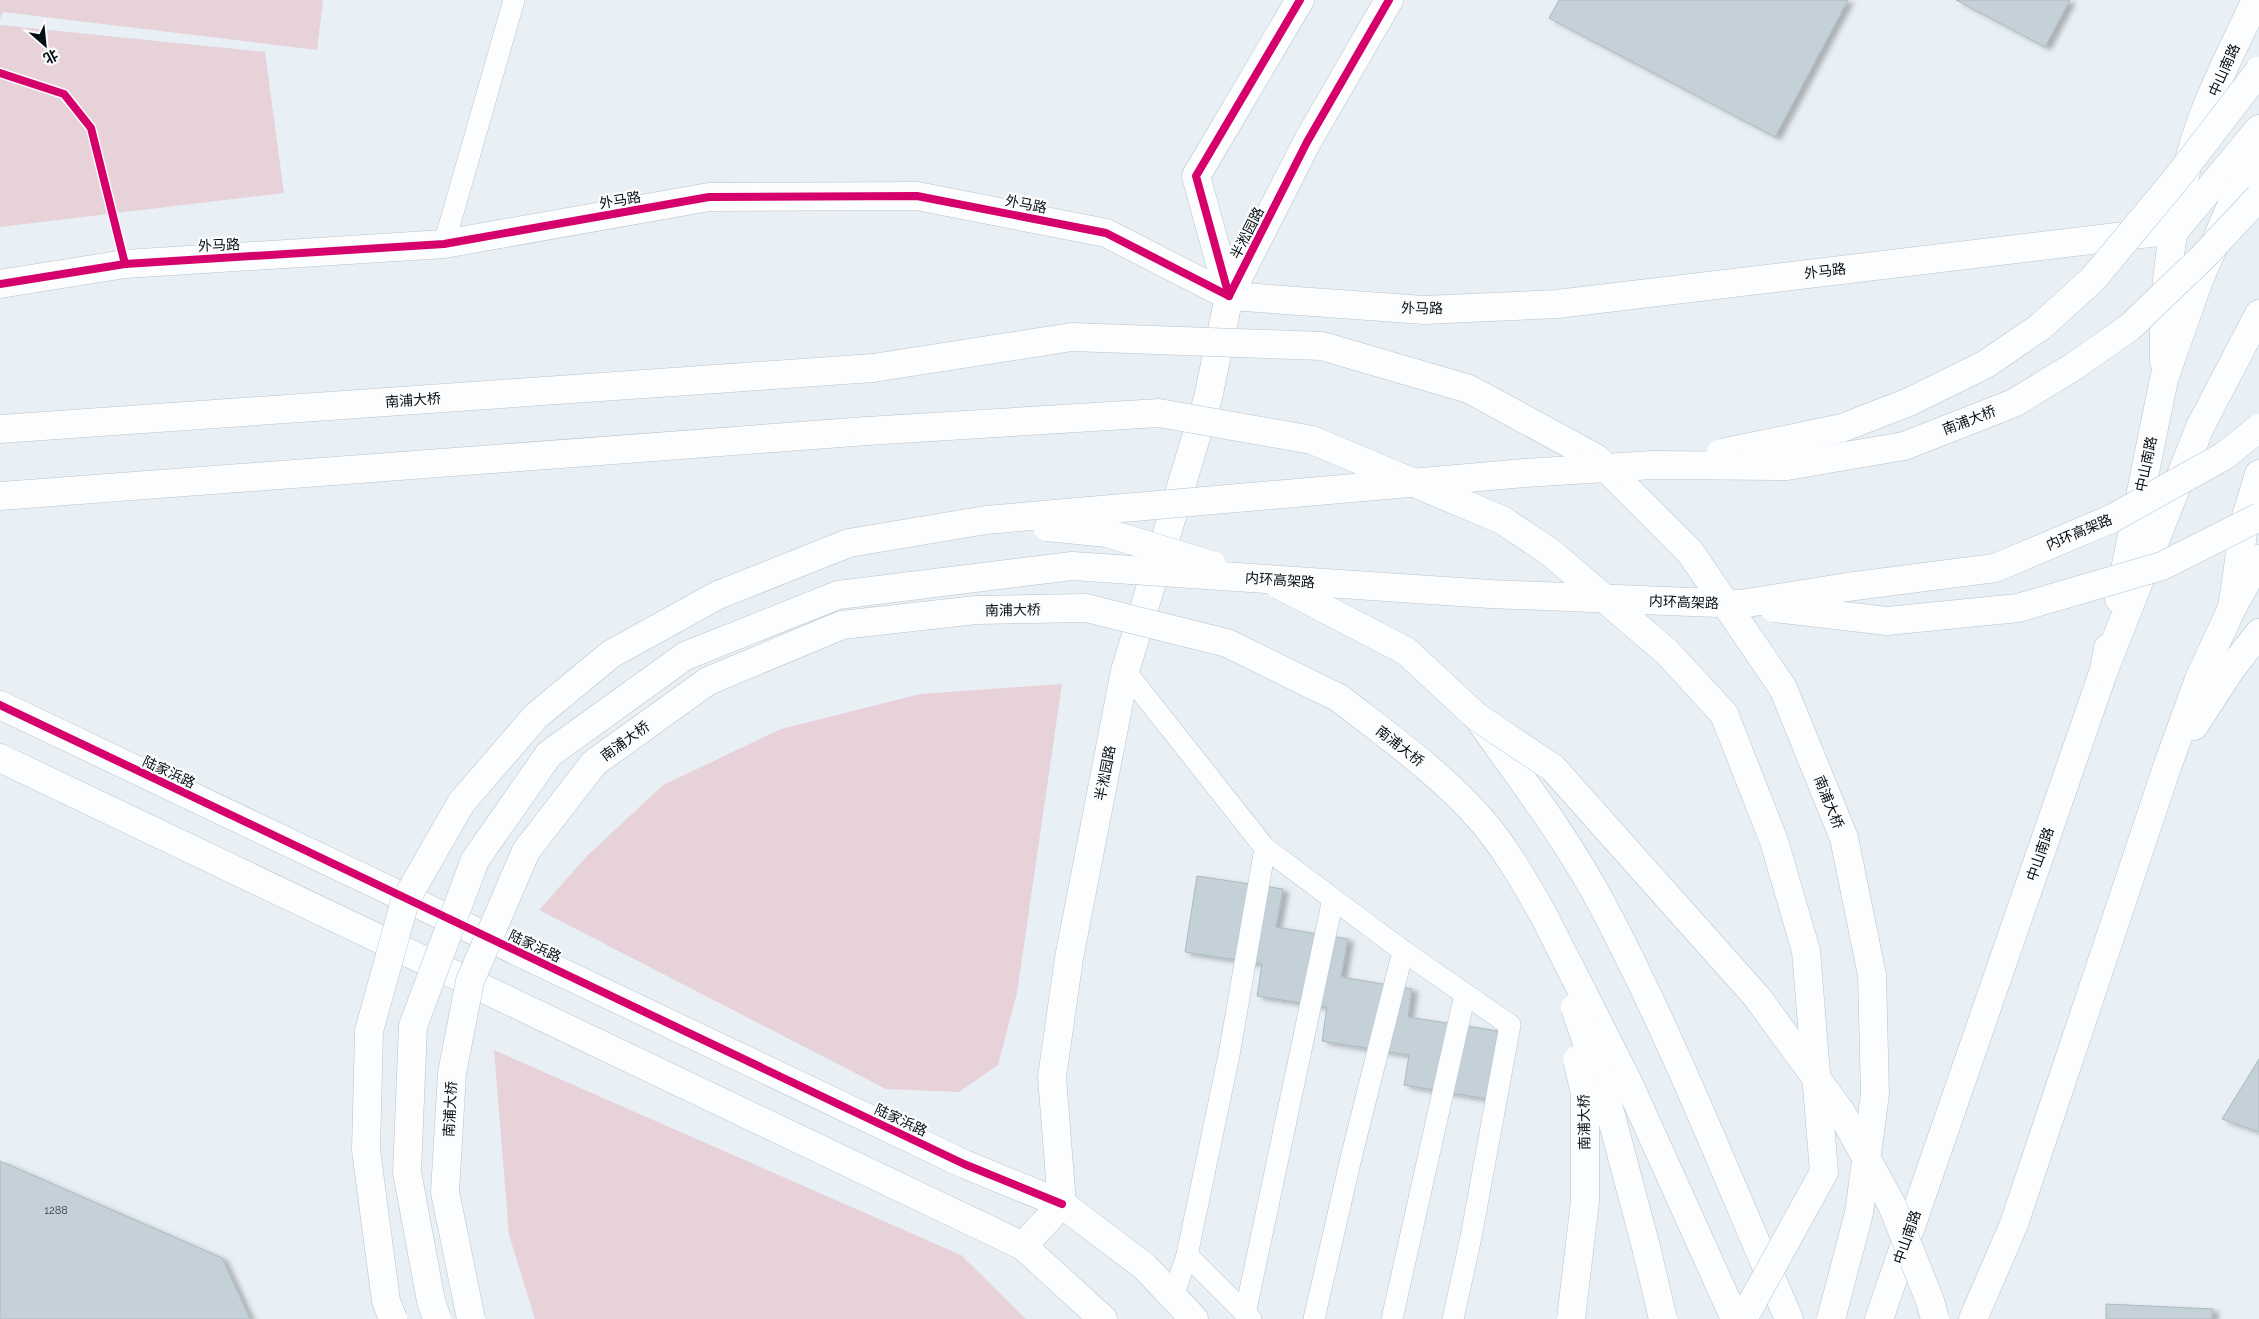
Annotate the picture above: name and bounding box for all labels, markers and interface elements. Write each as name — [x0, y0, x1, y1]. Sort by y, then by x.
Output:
north arrow — [20, 20, 70, 70]
street label: 中山南路 — [2205, 41, 2243, 99]
text: 北 — [41, 46, 61, 67]
street label: 外马路 — [598, 188, 642, 212]
street label: 外马路 — [1004, 192, 1048, 216]
street label: 半淞园路 — [1227, 204, 1267, 262]
street label: 外马路 — [198, 236, 240, 254]
street label: 外马路 — [1803, 261, 1847, 281]
street label: 外马路 — [1401, 300, 1443, 316]
street label: 南浦大桥 — [385, 390, 441, 410]
street label: 南浦大桥 — [1940, 402, 1998, 438]
street label: 中山南路 — [2132, 435, 2160, 493]
street label: 内环高架路 — [2044, 511, 2114, 553]
street label: 内环高架路 — [1245, 570, 1315, 590]
street label: 内环高架路 — [1649, 593, 1719, 611]
street label: 南浦大桥 — [985, 602, 1041, 618]
street label: 南浦大桥 — [598, 718, 652, 764]
street label: 南浦大桥 — [1373, 722, 1427, 770]
street label: 半淞园路 — [1092, 744, 1118, 802]
street label: 陆家浜路 — [140, 753, 198, 791]
street label: 南浦大桥 — [1811, 773, 1847, 831]
street label: 中山南路 — [2023, 825, 2057, 883]
street label: 陆家浜路 — [506, 927, 564, 965]
street label: 南浦大桥 — [441, 1081, 459, 1137]
street label: 南浦大桥 — [1576, 1094, 1592, 1150]
street label: 陆家浜路 — [872, 1101, 930, 1139]
house number: 1288 — [44, 1204, 68, 1217]
street label: 中山南路 — [1890, 1208, 1924, 1266]

